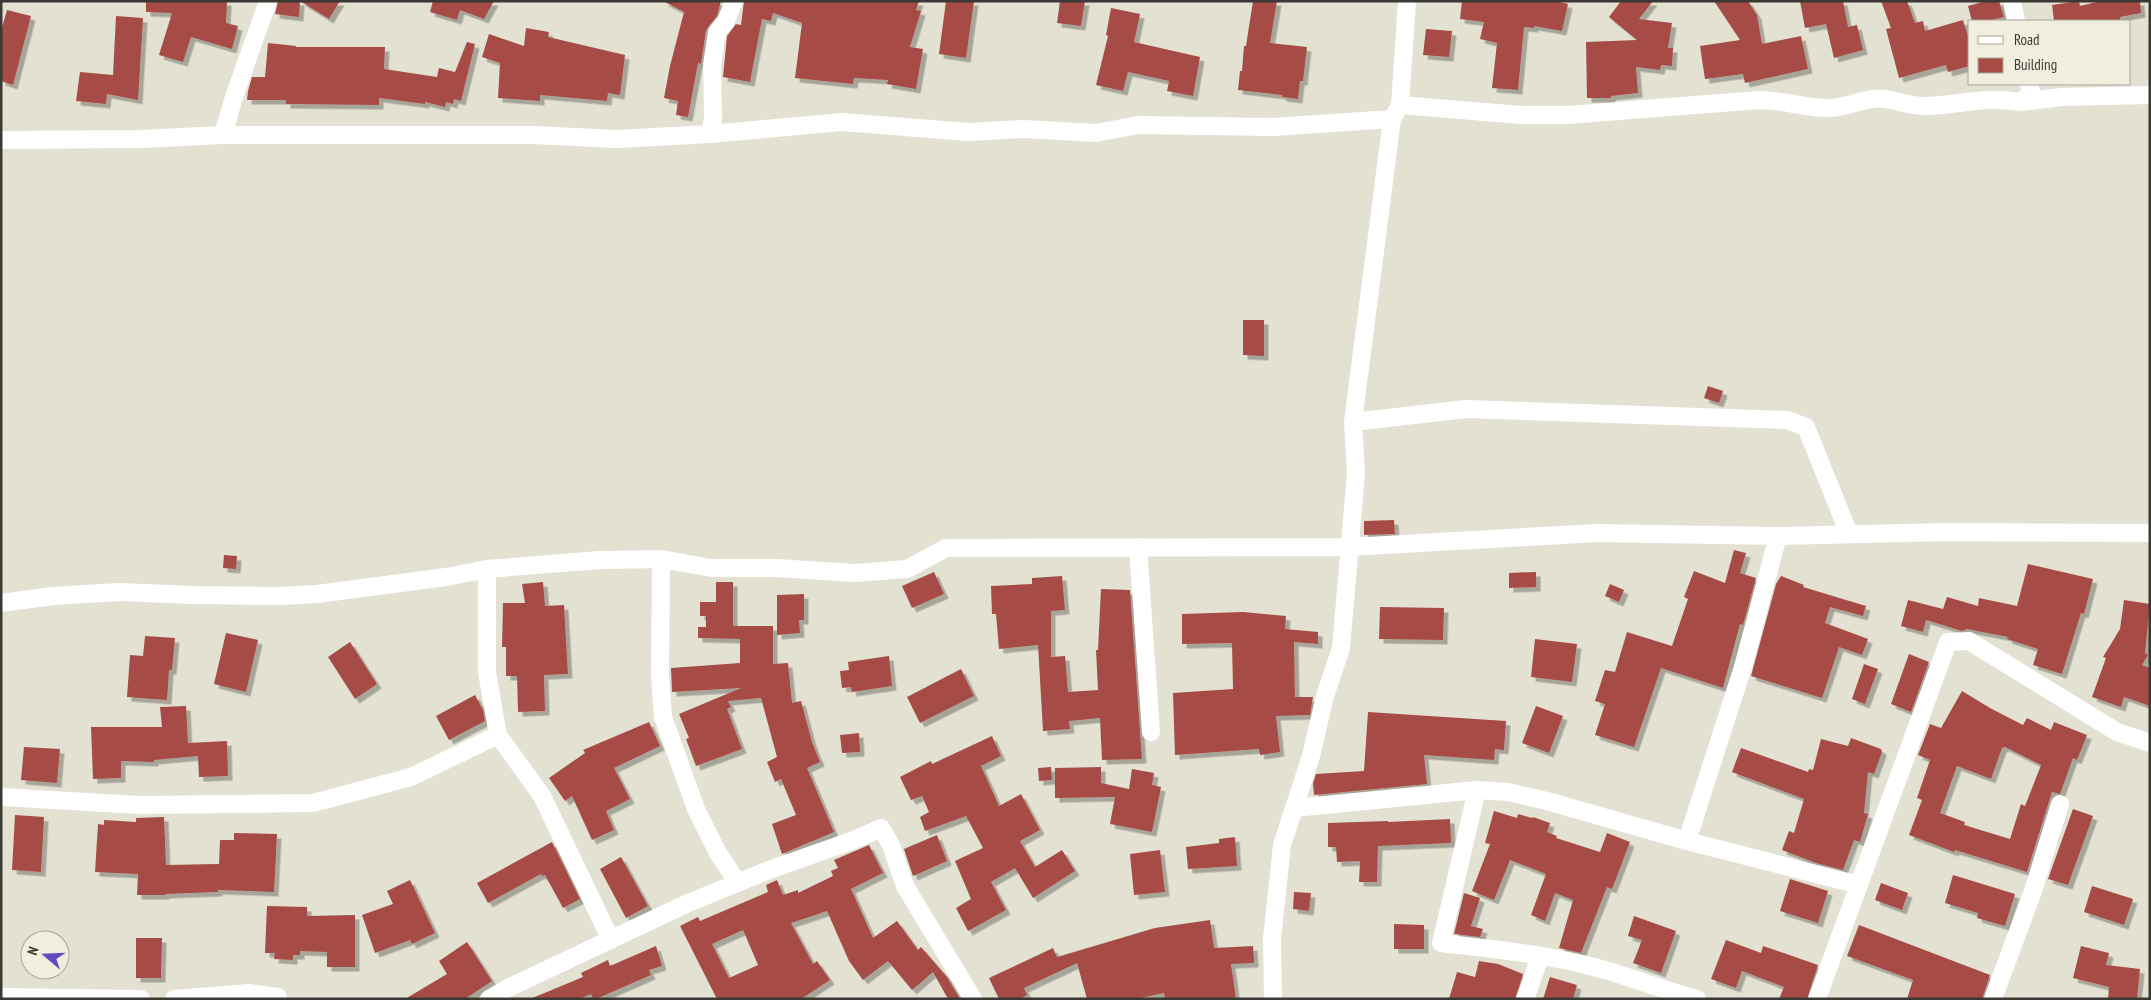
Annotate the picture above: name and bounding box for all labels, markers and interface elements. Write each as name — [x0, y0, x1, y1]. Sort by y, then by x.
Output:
legend — [1968, 20, 2131, 85]
text: Road — [2014, 30, 2040, 49]
text: Building — [2014, 55, 2057, 74]
north arrow — [20, 930, 70, 980]
text: N — [23, 944, 42, 957]

